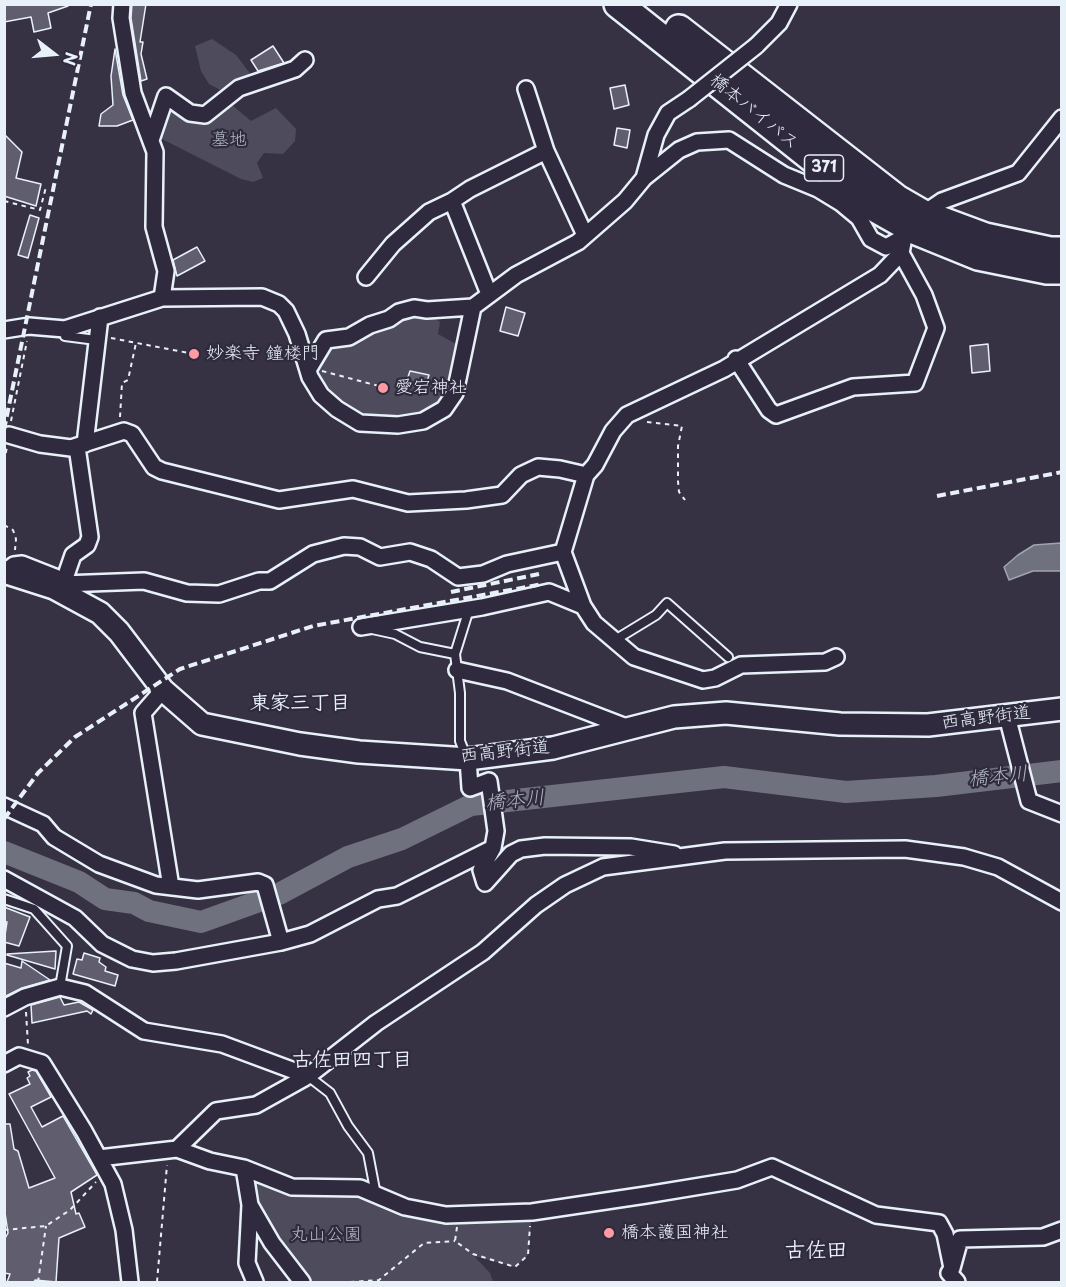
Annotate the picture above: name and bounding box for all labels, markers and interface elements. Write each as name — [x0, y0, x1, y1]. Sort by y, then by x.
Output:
north arrow — [24, 24, 84, 84]
text: N — [58, 50, 85, 68]
street label: 橋本バイパス — [705, 70, 803, 154]
park label: 墓地 — [211, 129, 247, 151]
road number: 371 — [804, 155, 844, 181]
place label: 妙楽寺 鐘楼門 — [206, 343, 320, 365]
marker: 妙楽寺 鐘楼門 — [187, 347, 201, 361]
place label: 愛宕神社 — [395, 377, 467, 399]
marker: 愛宕神社 — [376, 381, 390, 395]
district label: 東家三丁目 — [250, 691, 350, 715]
street label: 西高野街道 — [940, 702, 1032, 734]
street label: 西高野街道 — [459, 737, 551, 767]
water label: 橋本川 — [967, 762, 1029, 792]
water label: 橋本川 — [484, 786, 546, 816]
district label: 古佐田四丁目 — [292, 1048, 412, 1072]
place label: 橋本護国神社 — [621, 1222, 729, 1244]
park label: 丸山公園 — [290, 1224, 362, 1246]
marker: 橋本護国神社 — [602, 1226, 616, 1240]
district label: 古佐田 — [785, 1238, 847, 1264]

